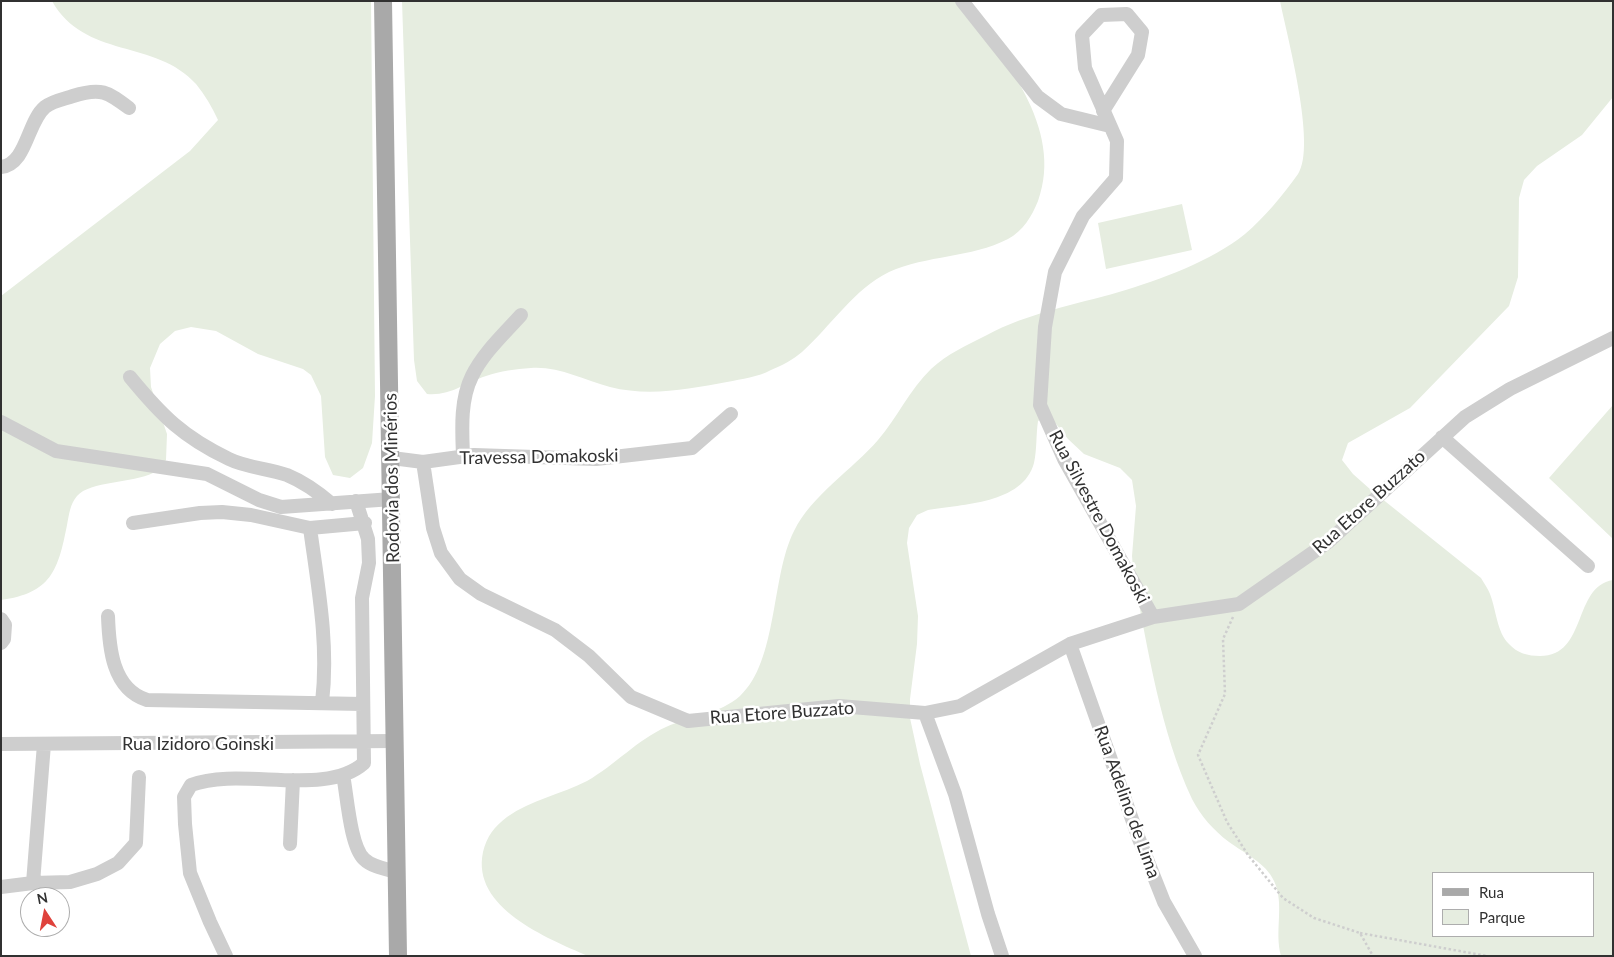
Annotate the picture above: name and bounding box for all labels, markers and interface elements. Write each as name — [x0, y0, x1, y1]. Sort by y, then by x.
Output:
street label: Rodovia dos Minérios — [380, 393, 404, 563]
street label: Rua Silvestre Domakoski — [1044, 427, 1154, 607]
street label: Travessa Domakoski — [459, 445, 619, 469]
street label: Rua Etore Buzzato — [1308, 446, 1430, 558]
street label: Rua Etore Buzzato — [709, 697, 855, 729]
street label: Rua Adelino de Lima — [1089, 723, 1165, 881]
street label: Rua Izidoro Goinski — [122, 733, 274, 755]
legend — [1432, 872, 1594, 937]
text: Rua — [1479, 883, 1504, 901]
north arrow — [20, 887, 70, 937]
text: N — [35, 888, 49, 907]
text: Parque — [1479, 908, 1525, 926]

